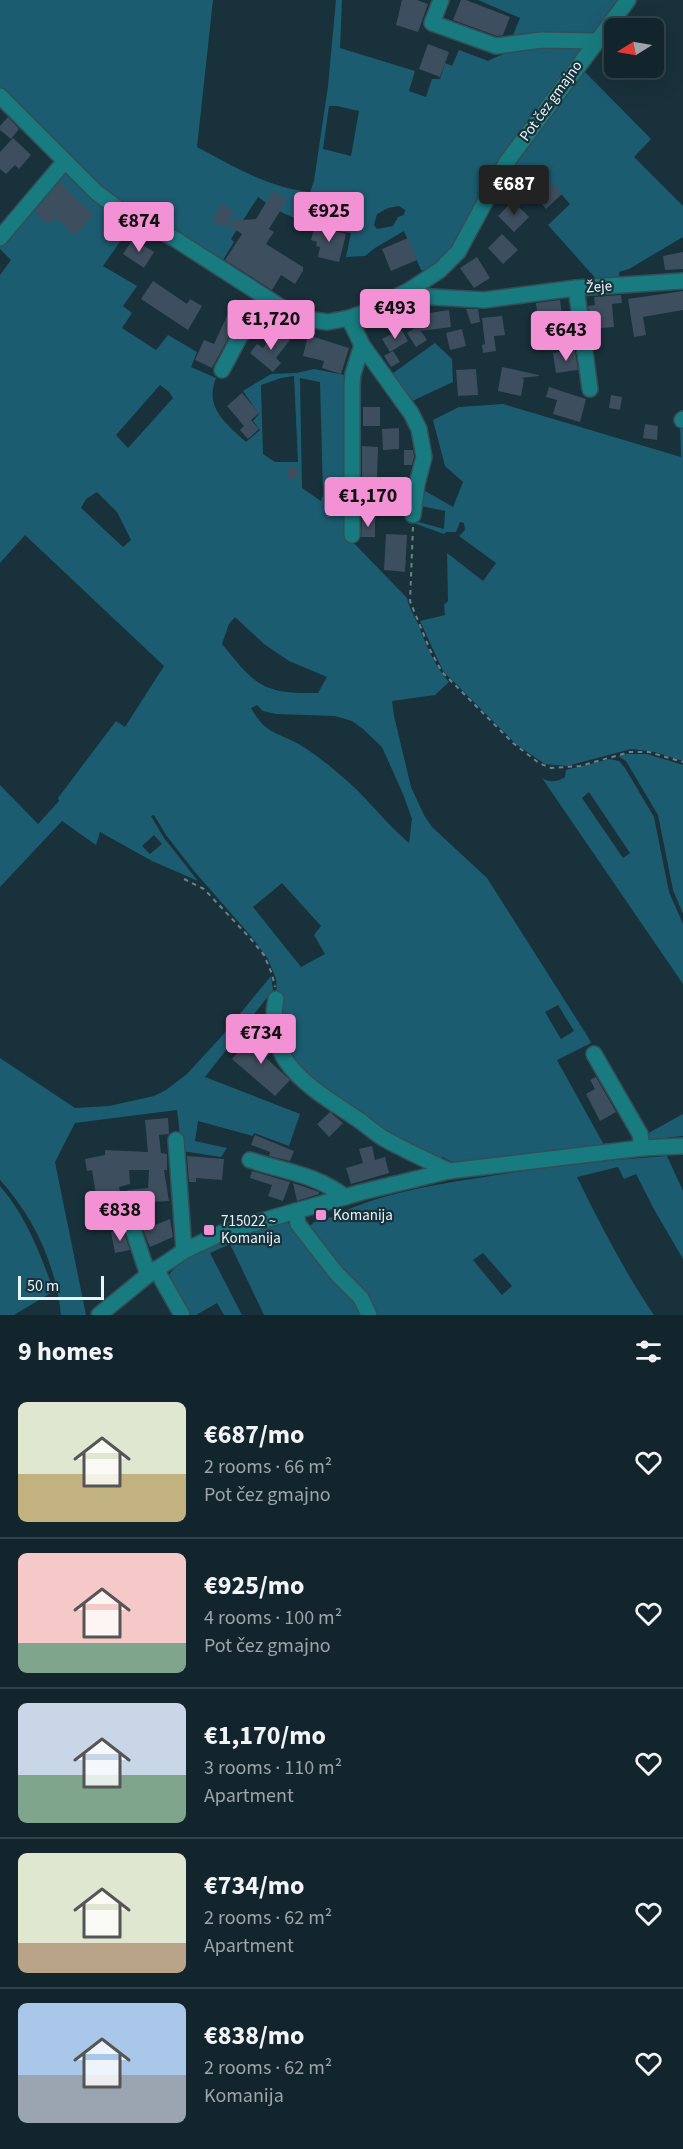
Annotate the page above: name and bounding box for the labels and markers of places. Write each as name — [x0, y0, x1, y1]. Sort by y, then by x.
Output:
pin: €687 — [478, 165, 550, 216]
pin: €925 — [293, 192, 365, 243]
pin: €874 — [103, 202, 175, 253]
pin: €493 — [359, 289, 431, 340]
pin: €1,720 — [222, 300, 320, 351]
pin: €643 — [530, 311, 602, 362]
pin: €1,170 — [319, 477, 417, 528]
pin: €734 — [225, 1014, 297, 1065]
pin: €838 — [84, 1191, 156, 1242]
place label: Komanija — [333, 1205, 393, 1226]
marker: Komanija — [314, 1208, 328, 1222]
place label: 715022 ~ Komanija — [221, 1211, 281, 1249]
marker: 715022 ~ Komanija — [202, 1223, 216, 1237]

